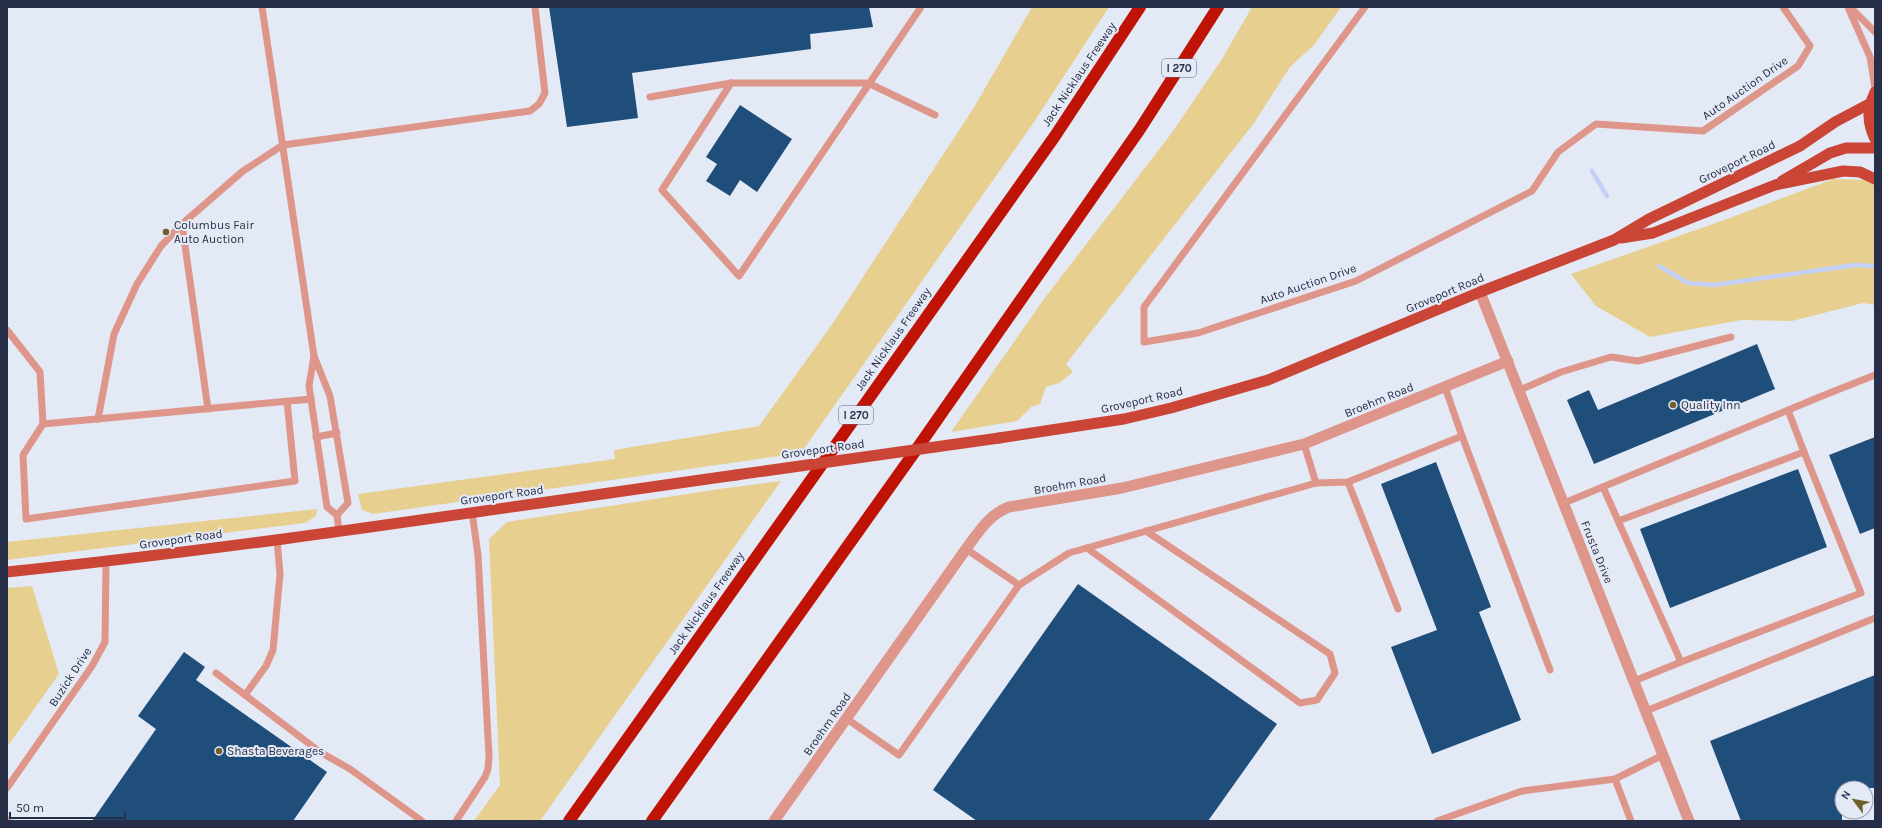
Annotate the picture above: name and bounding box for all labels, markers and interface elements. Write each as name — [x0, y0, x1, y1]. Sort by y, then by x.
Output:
street label: Jack Nicklaus Freeway — [1039, 19, 1119, 129]
street label: Auto Auction Drive — [1700, 53, 1790, 123]
road number: I 270 — [1162, 59, 1196, 77]
street label: Groveport Road — [1696, 137, 1778, 187]
place label: Columbus Fair Auto Auction — [174, 218, 254, 246]
marker: Columbus Fair Auto Auction — [161, 227, 171, 237]
street label: Auto Auction Drive — [1258, 261, 1358, 307]
street label: Groveport Road — [1404, 270, 1486, 316]
street label: Jack Nicklaus Freeway — [852, 285, 934, 393]
street label: Broehm Road — [1342, 380, 1416, 420]
street label: Groveport Road — [1100, 384, 1184, 416]
place label: Quality Inn — [1681, 398, 1740, 412]
marker: Quality Inn — [1668, 400, 1678, 410]
road number: I 270 — [839, 406, 873, 424]
street label: Groveport Road — [781, 436, 865, 462]
street label: Broehm Road — [1033, 471, 1107, 497]
street label: Groveport Road — [460, 482, 544, 508]
street label: Frusta Drive — [1578, 519, 1616, 585]
street label: Groveport Road — [139, 526, 223, 552]
street label: Jack Nicklaus Freeway — [665, 549, 747, 657]
street label: Buzick Drive — [46, 645, 94, 709]
street label: Broehm Road — [800, 690, 854, 758]
place label: Shasta Beverages — [227, 744, 324, 758]
marker: Shasta Beverages — [214, 746, 224, 756]
north arrow — [1834, 780, 1874, 820]
text: N — [1838, 788, 1854, 802]
scale bar — [10, 794, 125, 820]
text: 50 m — [16, 801, 44, 815]

